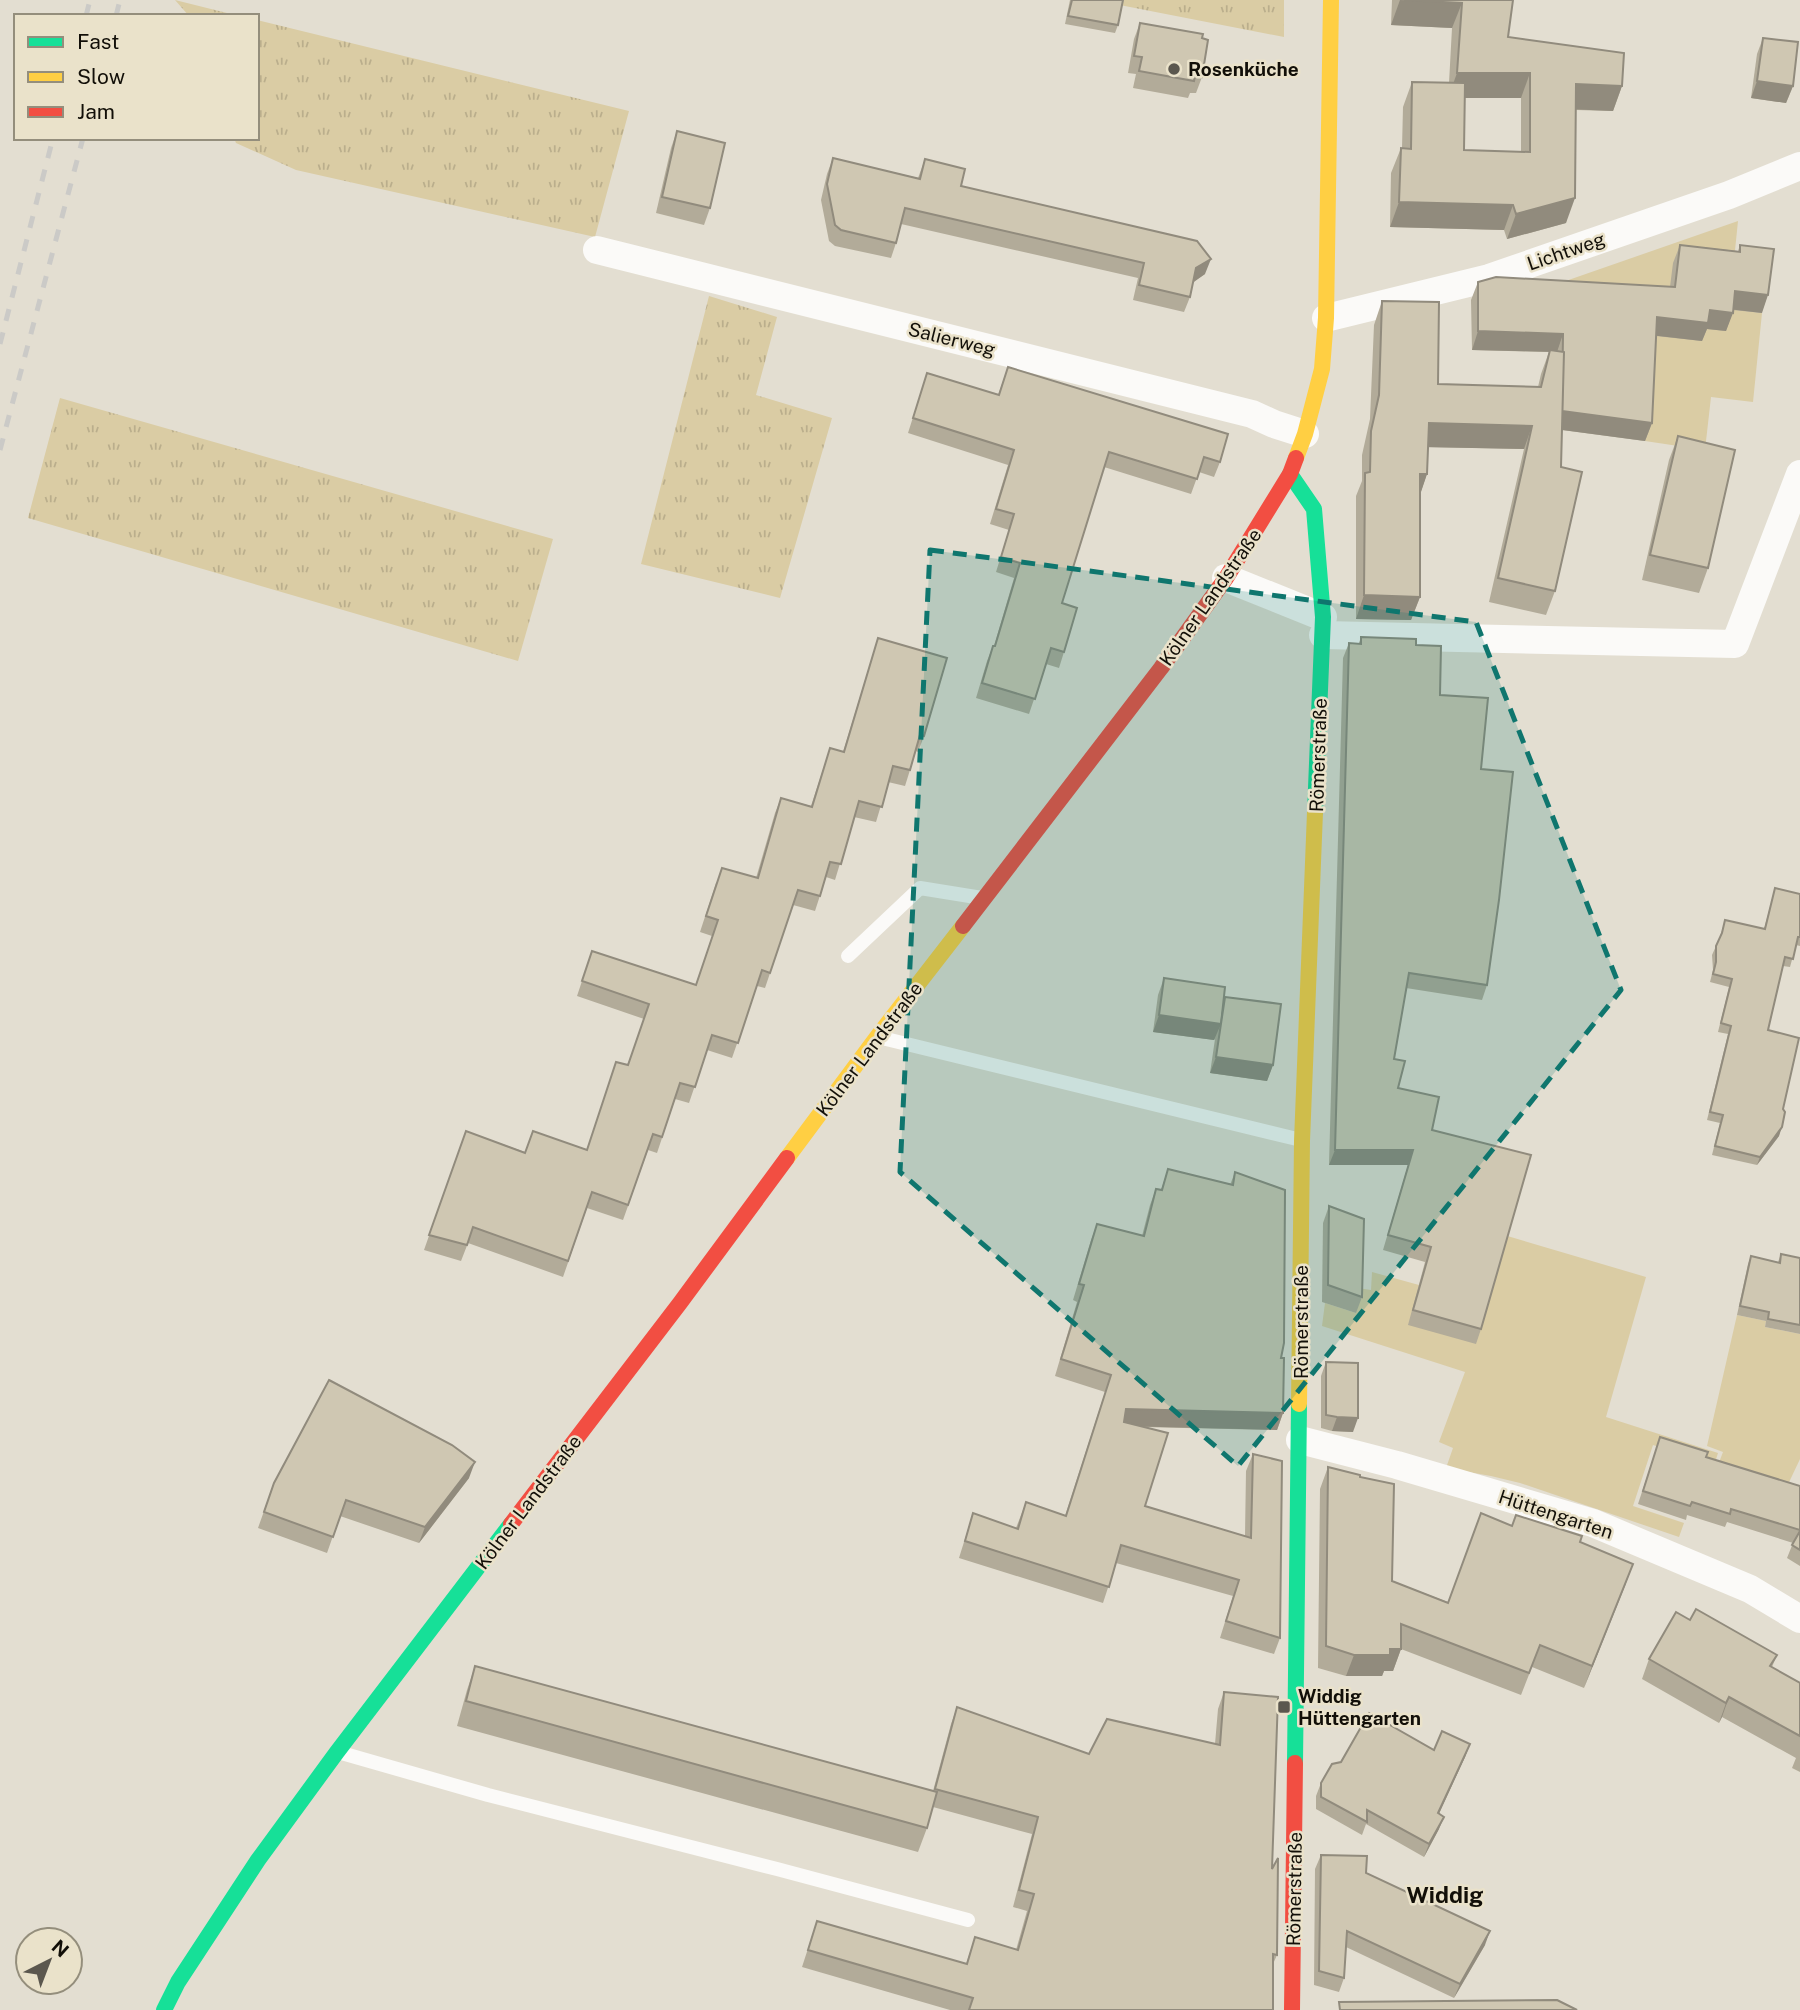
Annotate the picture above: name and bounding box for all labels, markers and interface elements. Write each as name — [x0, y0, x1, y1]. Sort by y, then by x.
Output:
legend — [14, 14, 259, 140]
text: Fast — [77, 29, 119, 54]
place label: Rosenküche — [1188, 58, 1299, 80]
marker: Rosenküche — [1166, 61, 1182, 77]
text: Slow — [77, 64, 125, 89]
text: Jam — [77, 99, 115, 124]
street label: Lichtweg — [1524, 227, 1608, 275]
street label: Salierweg — [906, 318, 998, 360]
street label: Kölner Landstraße — [1154, 524, 1266, 670]
street label: Römerstraße — [1305, 698, 1331, 812]
street label: Kölner Landstraße — [811, 978, 927, 1120]
street label: Römerstraße — [1290, 1265, 1312, 1379]
street label: Kölner Landstraße — [470, 1431, 586, 1573]
street label: Hüttengarten — [1496, 1485, 1616, 1543]
place label: Widdig Hüttengarten — [1298, 1685, 1421, 1729]
marker: Widdig Hüttengarten — [1276, 1699, 1292, 1715]
street label: Römerstraße — [1282, 1832, 1306, 1946]
district label: Widdig — [1407, 1881, 1484, 1908]
north arrow — [14, 1926, 84, 1996]
text: N — [47, 1935, 73, 1962]

